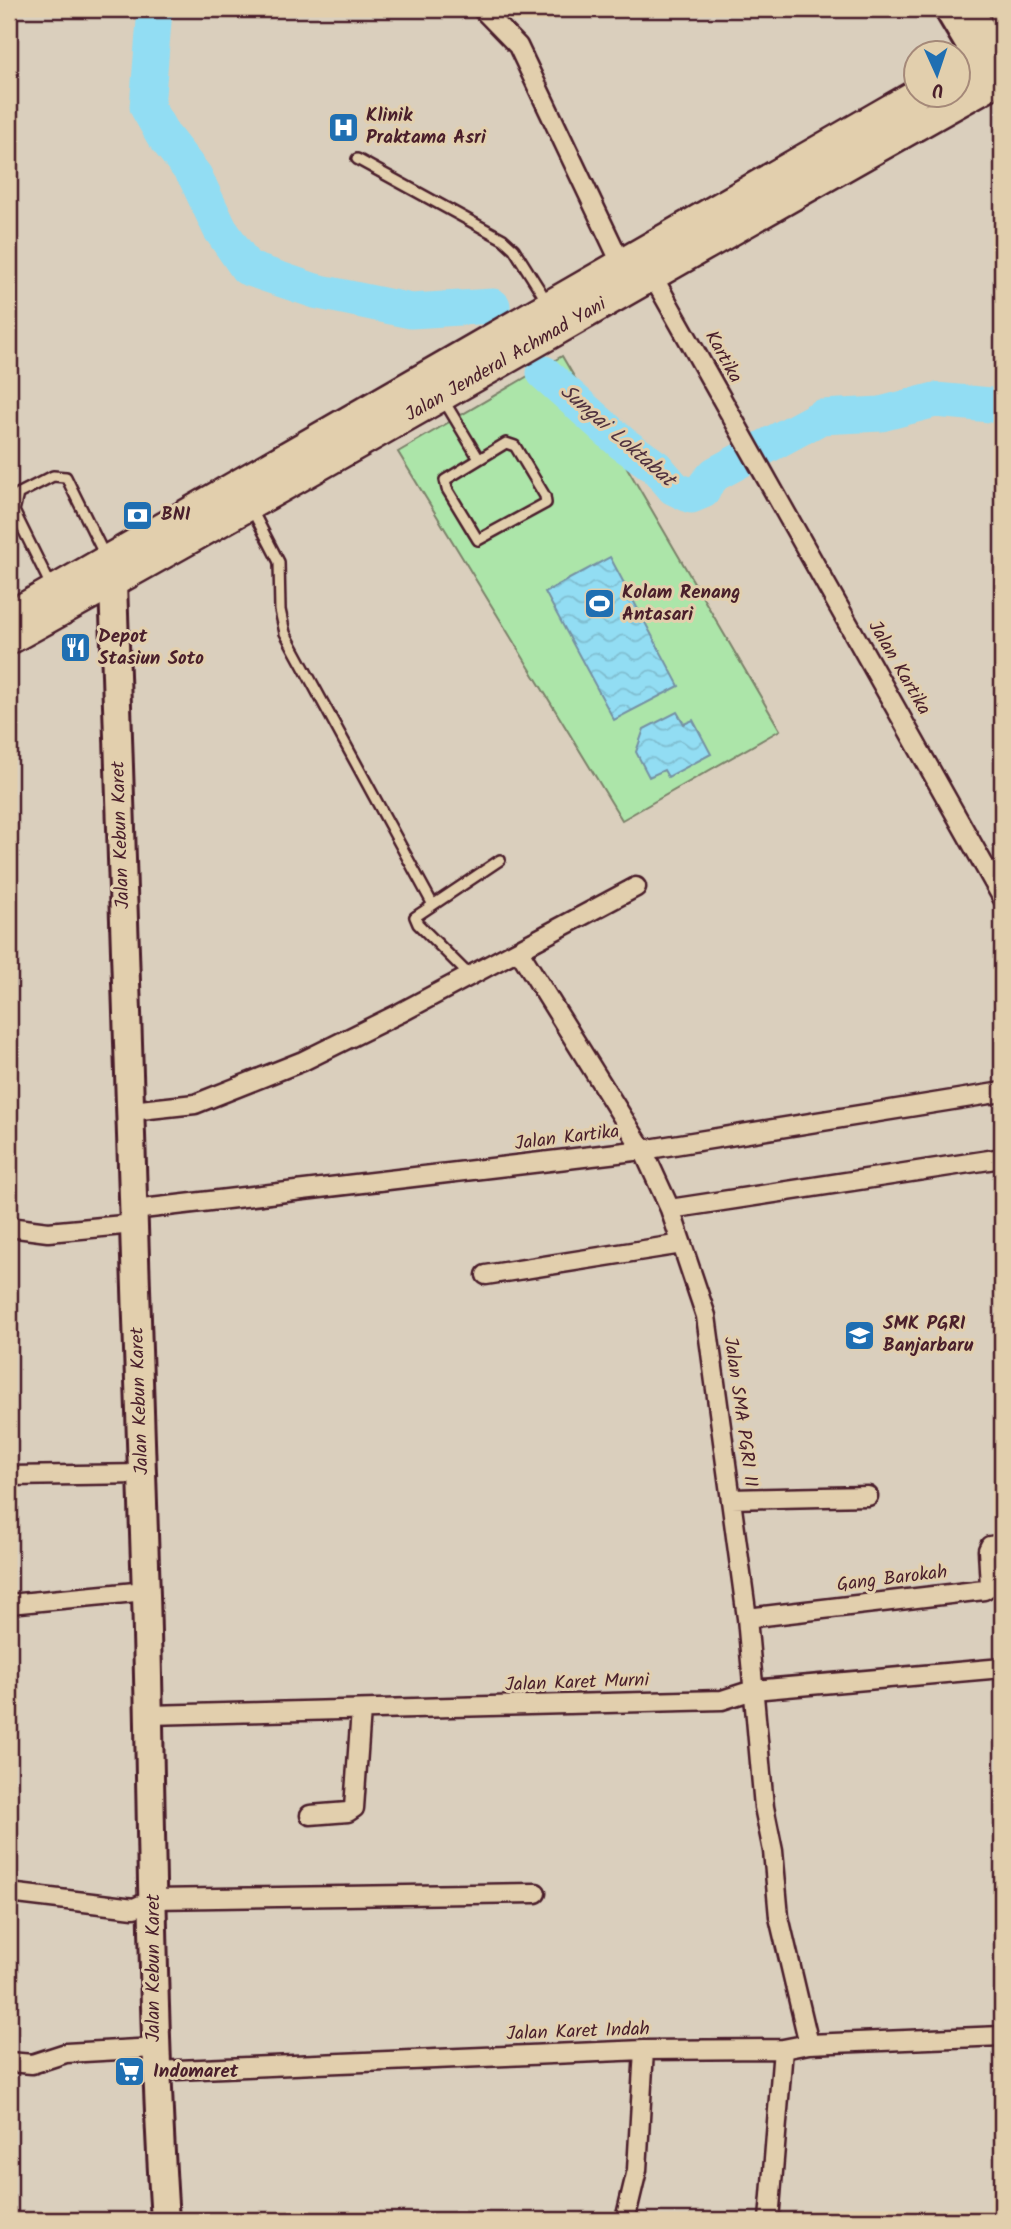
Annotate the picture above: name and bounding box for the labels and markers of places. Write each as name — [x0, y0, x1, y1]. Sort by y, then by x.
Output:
place label: Klinik Praktama Asri — [366, 101, 487, 153]
hospital icon: Klinik Praktama Asri — [326, 110, 360, 144]
bank icon: BNI — [121, 498, 155, 532]
place label: BNI — [161, 500, 191, 530]
place label: Kolam Renang Antasari — [622, 578, 740, 630]
sports icon: Kolam Renang Antasari — [582, 587, 616, 621]
place label: Depot Stasiun Soto — [98, 622, 204, 674]
restaurant icon: Depot Stasiun Soto — [58, 631, 92, 665]
place label: SMK PGRI Banjarbaru — [883, 1309, 974, 1361]
school or university icon: SMK PGRI Banjarbaru — [843, 1318, 877, 1352]
supermarket icon: Indomaret — [113, 2055, 147, 2089]
place label: Indomaret — [153, 2057, 239, 2087]

